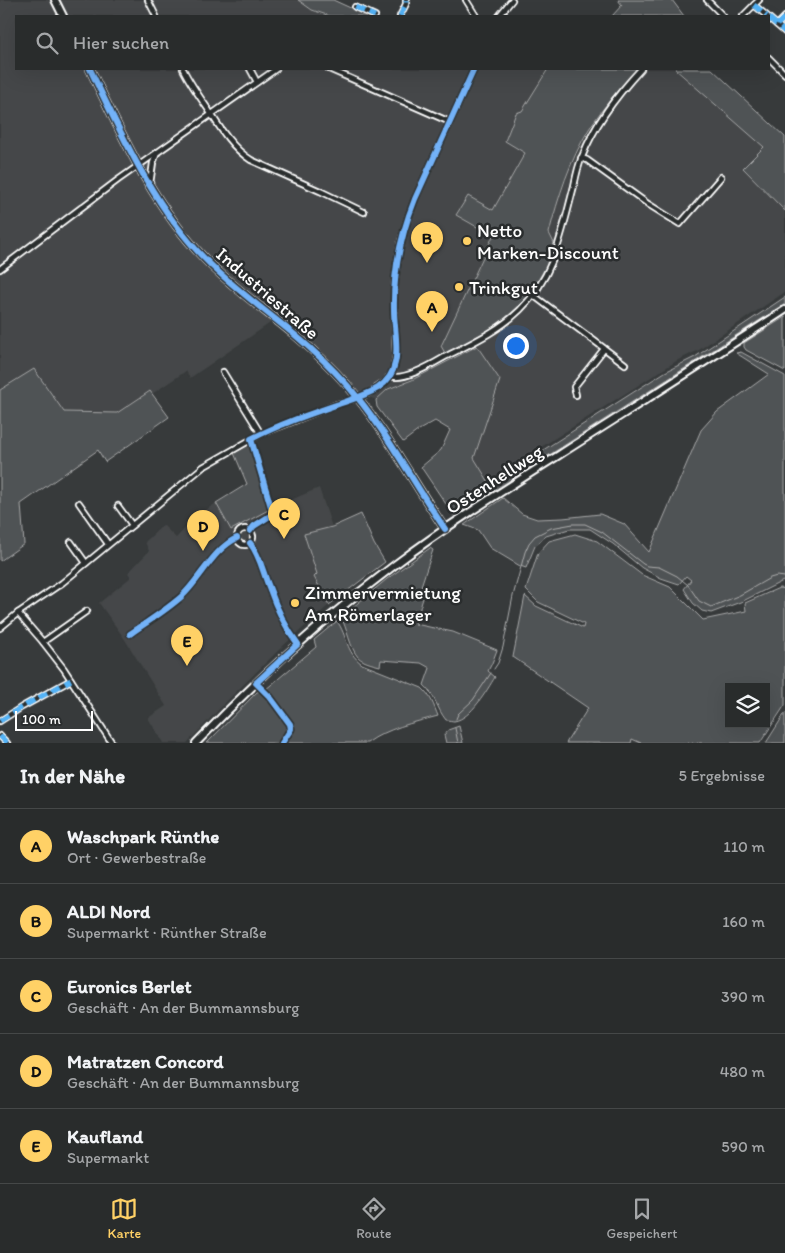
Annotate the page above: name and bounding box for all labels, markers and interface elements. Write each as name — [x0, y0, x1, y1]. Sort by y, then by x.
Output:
search box — [15, 15, 770, 70]
icon: search — [33, 29, 61, 57]
text: Hier suchen — [73, 31, 169, 54]
place label: Netto Marken-Discount — [477, 219, 619, 264]
pin: B — [411, 222, 443, 263]
marker: Netto Marken-Discount — [461, 235, 473, 247]
street label: Industriestraße — [212, 242, 324, 344]
place label: Trinkgut — [469, 276, 538, 299]
marker: Trinkgut — [453, 281, 465, 293]
pin: A — [416, 291, 448, 332]
your location — [503, 333, 529, 359]
street label: Ostenhellweg — [441, 439, 547, 519]
pin: C — [268, 498, 300, 539]
pin: D — [187, 510, 219, 551]
place label: Zimmervermietung Am Römerlager — [305, 581, 461, 626]
marker: Zimmervermietung Am Römerlager — [289, 597, 301, 609]
pin: E — [171, 625, 203, 666]
map controls — [725, 683, 770, 728]
button: layers — [725, 683, 770, 728]
scale bar — [15, 708, 92, 731]
text: 100 m — [22, 711, 61, 728]
text: In der Nähe — [20, 763, 125, 788]
text: 5 Ergebnisse — [679, 766, 765, 785]
text: Waschpark Rünthe — [67, 825, 219, 848]
text: A — [31, 837, 41, 856]
text: 110 m — [723, 837, 765, 856]
text: Ort · Gewerbestraße — [67, 848, 206, 867]
text: ALDI Nord — [67, 900, 150, 923]
text: B — [31, 912, 41, 931]
text: 160 m — [722, 912, 765, 931]
text: Supermarkt · Rünther Straße — [67, 923, 267, 942]
text: Euronics Berlet — [67, 975, 192, 998]
text: C — [31, 987, 41, 1006]
text: 390 m — [721, 987, 765, 1006]
text: Geschäft · An der Bummannsburg — [67, 998, 299, 1017]
text: Matratzen Concord — [67, 1050, 224, 1073]
text: D — [31, 1062, 41, 1081]
text: 480 m — [720, 1062, 765, 1081]
text: Geschäft · An der Bummannsburg — [67, 1073, 299, 1092]
text: Kaufland — [67, 1125, 143, 1148]
text: E — [32, 1137, 40, 1156]
text: 590 m — [721, 1137, 765, 1156]
text: Supermarkt — [67, 1148, 149, 1167]
tab: Karte — [108, 1195, 141, 1242]
tab: Route — [356, 1195, 391, 1242]
tab: Gespeichert — [606, 1195, 677, 1242]

